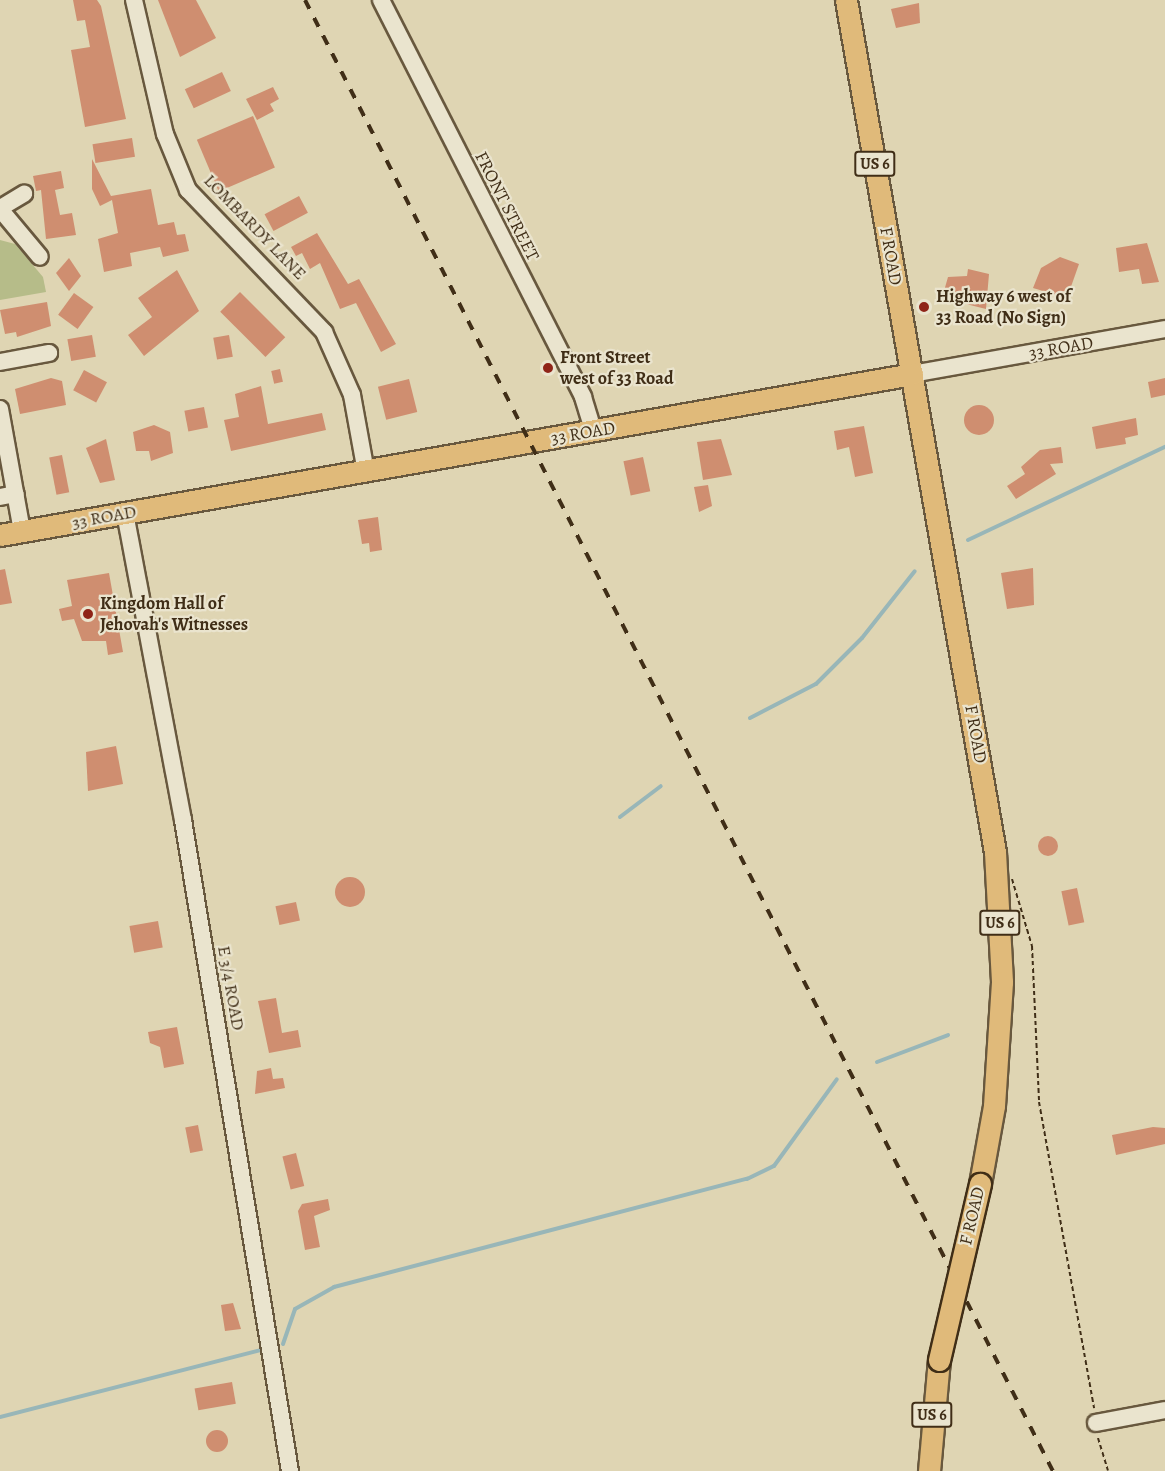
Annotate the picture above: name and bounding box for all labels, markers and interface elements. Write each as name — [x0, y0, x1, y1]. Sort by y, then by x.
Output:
street label: FRONT STREET — [470, 148, 544, 264]
road number: US 6 — [854, 151, 896, 177]
street label: LOMBARDY LANE — [199, 170, 311, 284]
street label: F ROAD — [875, 225, 907, 287]
place label: Highway 6 west of 33 Road (No Sign) — [936, 286, 1071, 328]
marker: Highway 6 west of 33 Road (No Sign) — [917, 300, 931, 314]
street label: 33 ROAD — [1027, 332, 1095, 364]
place label: Front Street west of 33 Road — [560, 347, 674, 389]
marker: Front Street west of 33 Road — [541, 361, 555, 375]
street label: 33 ROAD — [549, 417, 617, 449]
street label: 33 ROAD — [70, 501, 138, 533]
place label: Kingdom Hall of Jehovah's Witnesses — [100, 593, 248, 636]
marker: Kingdom Hall of Jehovah's Witnesses — [81, 607, 95, 621]
street label: F ROAD — [960, 703, 992, 765]
road number: US 6 — [979, 910, 1021, 936]
street label: E 3/4 ROAD — [213, 944, 249, 1032]
street label: F ROAD — [955, 1185, 989, 1247]
road number: US 6 — [911, 1402, 953, 1428]

